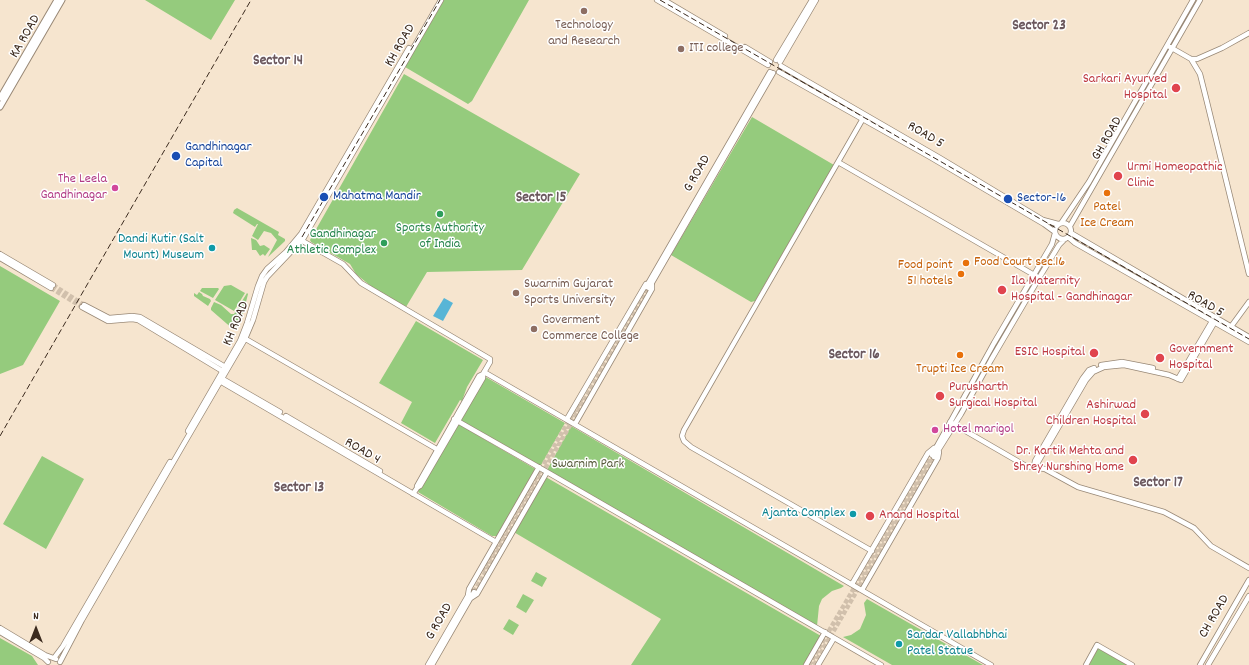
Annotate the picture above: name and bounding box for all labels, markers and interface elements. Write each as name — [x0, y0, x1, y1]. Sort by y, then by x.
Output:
marker: Technology and Research — [579, 6, 589, 16]
street label: KA ROAD — [7, 12, 45, 62]
place label: Technology and Research — [548, 18, 620, 50]
district label: Sector 23 — [1012, 18, 1066, 36]
street label: KH ROAD — [382, 22, 420, 70]
place label: ITI college — [689, 41, 743, 57]
marker: ITI college — [676, 44, 686, 54]
district label: Sector 14 — [253, 53, 303, 71]
place label: Sarkari Ayurved Hospital — [1083, 72, 1167, 104]
marker: Sarkari Ayurved Hospital — [1170, 82, 1182, 94]
street label: GH ROAD — [1089, 114, 1127, 164]
street label: ROAD 5 — [904, 119, 946, 153]
place label: Gandhinagar Capital — [185, 140, 252, 172]
marker: Gandhinagar Capital — [170, 150, 182, 162]
street label: G ROAD — [681, 152, 715, 196]
place label: Urmi Homeopathic Clinic — [1127, 160, 1223, 192]
marker: Urmi Homeopathic Clinic — [1112, 170, 1124, 182]
place label: The Leela Gandhinagar — [40, 172, 107, 204]
marker: The Leela Gandhinagar — [110, 183, 120, 193]
marker: Patel Ice Cream — [1102, 188, 1112, 198]
place label: Mahatma Mandir — [333, 189, 421, 205]
district label: Sector 15 — [516, 190, 566, 208]
marker: Mahatma Mandir — [318, 191, 330, 203]
place label: Sector-16 — [1017, 191, 1066, 207]
marker: Sector-16 — [1002, 193, 1014, 205]
place label: Patel Ice Cream — [1080, 200, 1134, 232]
marker: Sports Authority of India — [435, 209, 445, 219]
place label: Sports Authority of India — [396, 221, 484, 254]
place label: Gandhinagar Athletic Complex — [287, 227, 376, 260]
place label: Dandi Kutir (Salt Mount) Museum — [118, 232, 204, 264]
marker: Gandhinagar Athletic Complex — [379, 238, 389, 248]
marker: Dandi Kutir (Salt Mount) Museum — [207, 243, 217, 253]
place label: Food Court sec.16 — [974, 255, 1065, 271]
place label: Food point 51 hotels — [898, 258, 953, 290]
marker: Food Court sec.16 — [961, 258, 971, 268]
marker: Food point 51 hotels — [956, 269, 966, 279]
place label: Ila Maternity Hospital - Gandhinagar — [1011, 274, 1132, 306]
place label: Swarnim Gujarat Sports University — [524, 277, 615, 310]
marker: Ila Maternity Hospital - Gandhinagar — [996, 284, 1008, 296]
marker: Swarnim Gujarat Sports University — [511, 288, 521, 298]
street label: ROAD 5 — [1184, 288, 1226, 322]
street label: KH ROAD — [220, 299, 254, 349]
place label: Goverment Commerce College — [542, 313, 639, 346]
marker: Goverment Commerce College — [529, 324, 539, 334]
place label: Government Hospital — [1169, 342, 1233, 374]
place label: ESIC Hospital — [1015, 345, 1085, 361]
district label: Sector 16 — [828, 347, 880, 365]
marker: ESIC Hospital — [1088, 347, 1100, 359]
marker: Trupti Ice Cream — [955, 350, 965, 360]
marker: Government Hospital — [1154, 352, 1166, 364]
place label: Trupti Ice Cream — [916, 362, 1004, 378]
place label: Purusharth Surgical Hospital — [949, 380, 1037, 412]
marker: Purusharth Surgical Hospital — [934, 390, 946, 402]
place label: Ashirwad Children Hospital — [1046, 398, 1136, 430]
marker: Ashirwad Children Hospital — [1139, 408, 1151, 420]
place label: Hotel marigol — [943, 422, 1014, 438]
marker: Hotel marigol — [930, 425, 940, 435]
street label: ROAD 4 — [341, 435, 383, 469]
place label: Dr. Kartik Mehta and Shrey Nurshing Home — [1013, 444, 1124, 476]
marker: Dr. Kartik Mehta and Shrey Nurshing Home — [1127, 454, 1139, 466]
park label: Swarnim Park — [552, 457, 624, 473]
district label: Sector 17 — [1133, 475, 1183, 493]
district label: Sector 13 — [274, 480, 324, 498]
place label: Ajanta Complex — [762, 506, 845, 522]
place label: Anand Hospital — [879, 508, 959, 524]
marker: Ajanta Complex — [848, 509, 858, 519]
marker: Anand Hospital — [864, 510, 876, 522]
street label: CH ROAD — [1196, 592, 1234, 642]
street label: G ROAD — [423, 600, 457, 644]
north arrow — [16, 609, 56, 649]
text: N — [33, 609, 39, 625]
place label: Sardar Vallabhbhai Patel Statue — [907, 628, 1007, 660]
marker: Sardar Vallabhbhai Patel Statue — [894, 639, 904, 649]

